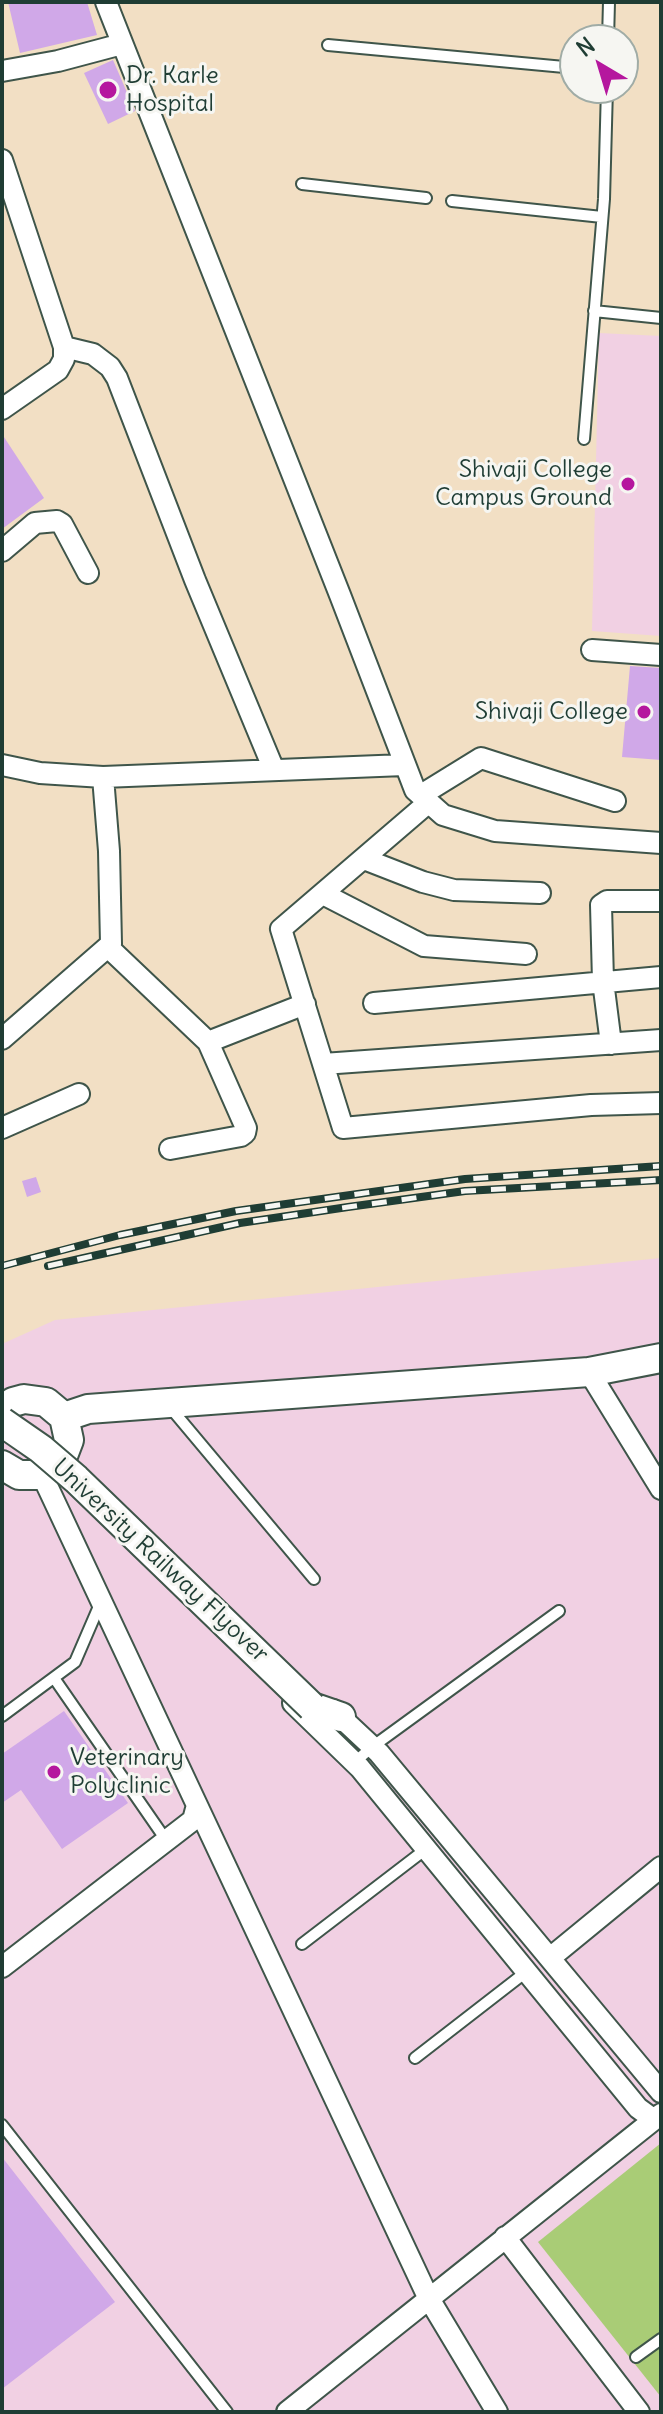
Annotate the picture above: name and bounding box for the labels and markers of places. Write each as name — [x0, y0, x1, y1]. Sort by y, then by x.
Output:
place label: Dr. Karle Hospital — [126, 62, 219, 118]
marker: Dr. Karle Hospital — [97, 79, 119, 101]
place label: Shivaji College Campus Ground — [435, 456, 612, 512]
marker: Shivaji College Campus Ground — [619, 475, 637, 493]
place label: Shivaji College — [475, 698, 628, 726]
marker: Shivaji College — [635, 703, 653, 721]
place label: Veterinary Polyclinic — [70, 1744, 184, 1800]
marker: Veterinary Polyclinic — [45, 1763, 63, 1781]

